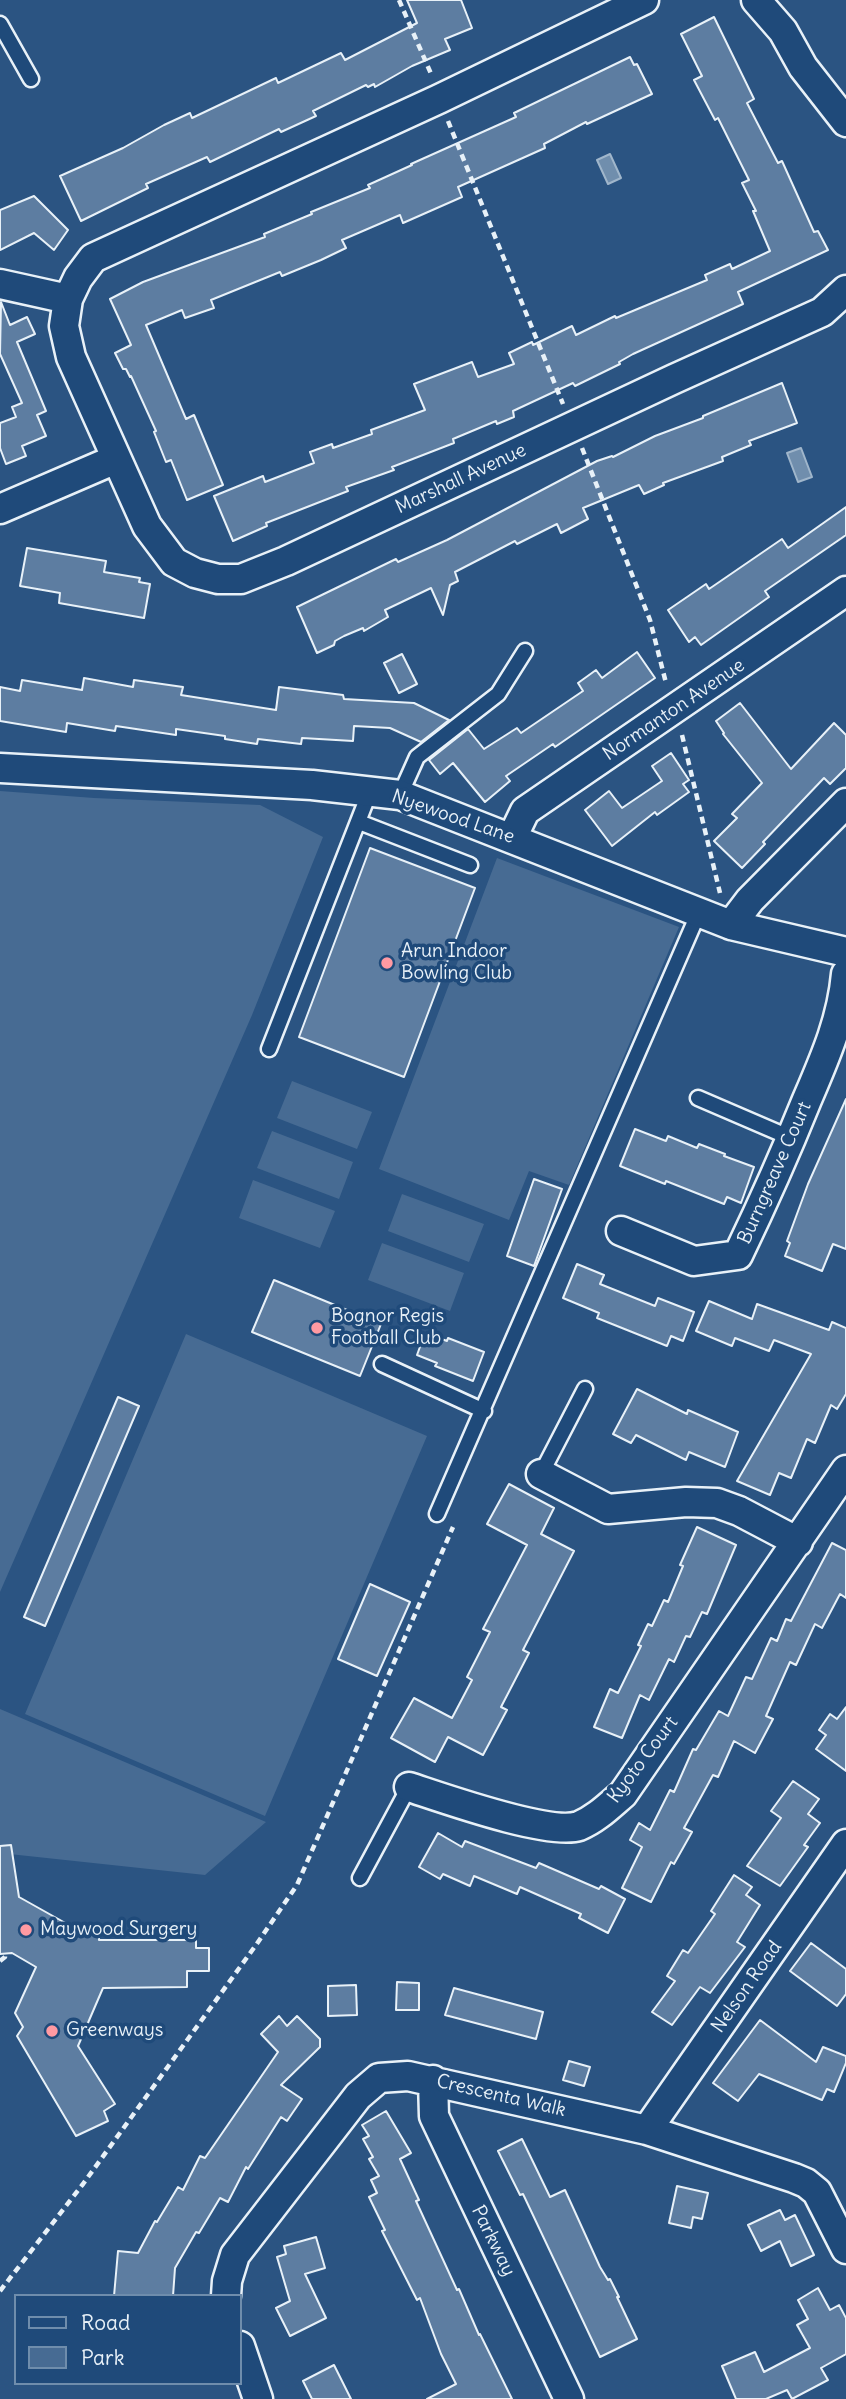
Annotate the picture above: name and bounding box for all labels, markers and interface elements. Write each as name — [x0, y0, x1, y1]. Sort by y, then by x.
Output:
street label: Marshall Avenue — [392, 439, 530, 519]
street label: Normanton Avenue — [599, 654, 749, 766]
street label: Nyewood Lane — [389, 785, 517, 849]
place label: Arun Indoor Bowling Club — [401, 941, 512, 985]
marker: Arun Indoor Bowling Club — [379, 955, 395, 971]
street label: Burngreave Court — [733, 1098, 817, 1248]
place label: Bognor Regis Football Club — [331, 1306, 444, 1350]
marker: Bognor Regis Football Club — [309, 1320, 325, 1336]
street label: Kyoto Court — [603, 1712, 683, 1808]
place label: Maywood Surgery — [40, 1919, 197, 1941]
marker: Maywood Surgery — [18, 1922, 34, 1938]
street label: Nelson Road — [707, 1937, 787, 2037]
place label: Greenways — [66, 2020, 163, 2042]
marker: Greenways — [44, 2023, 60, 2039]
street label: Crescenta Walk — [434, 2070, 568, 2122]
street label: Parkway — [466, 2202, 520, 2280]
legend — [14, 2294, 242, 2385]
text: Road — [81, 2309, 130, 2336]
text: Park — [81, 2344, 124, 2371]

